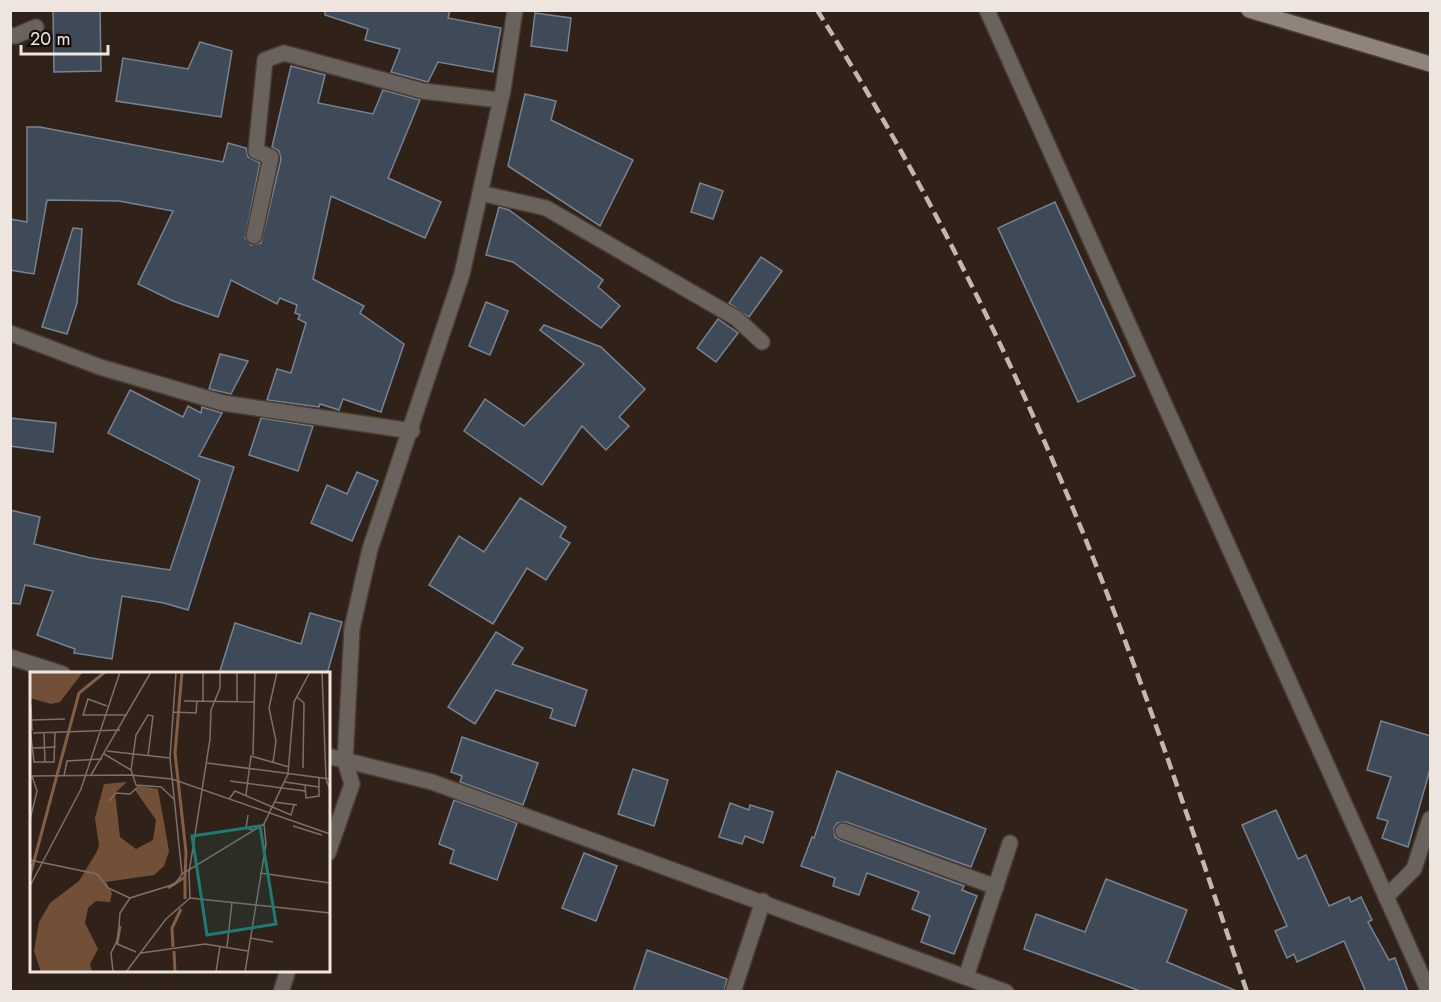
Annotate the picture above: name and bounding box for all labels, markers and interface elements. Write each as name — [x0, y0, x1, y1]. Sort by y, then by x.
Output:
scale bar — [21, 18, 108, 56]
text: 20 m — [30, 26, 70, 52]
inset map — [30, 672, 330, 972]

